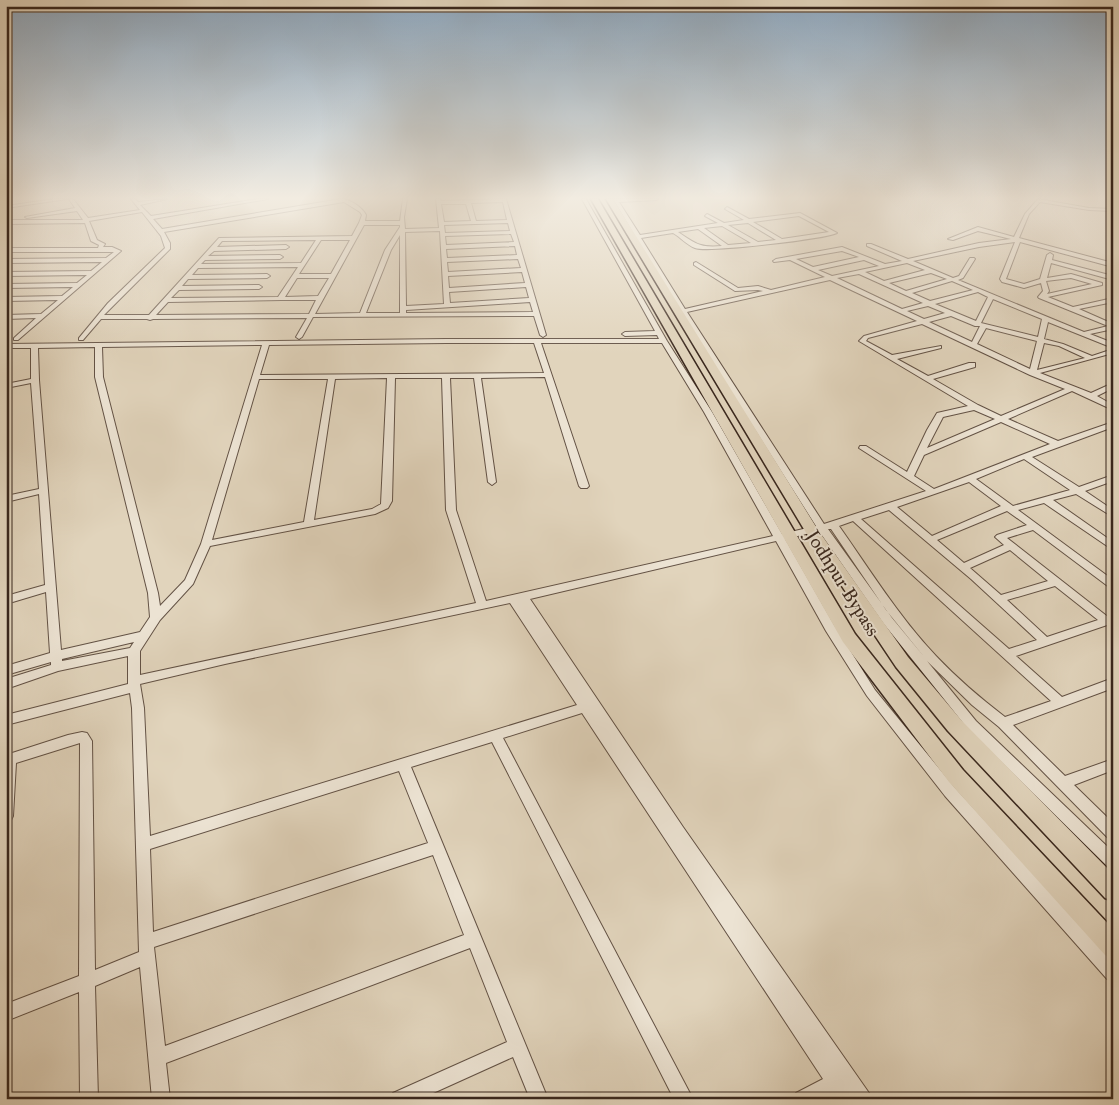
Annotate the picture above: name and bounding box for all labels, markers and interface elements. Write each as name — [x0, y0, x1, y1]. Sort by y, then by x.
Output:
street label: Jodhpur Bypass — [799, 524, 885, 641]

